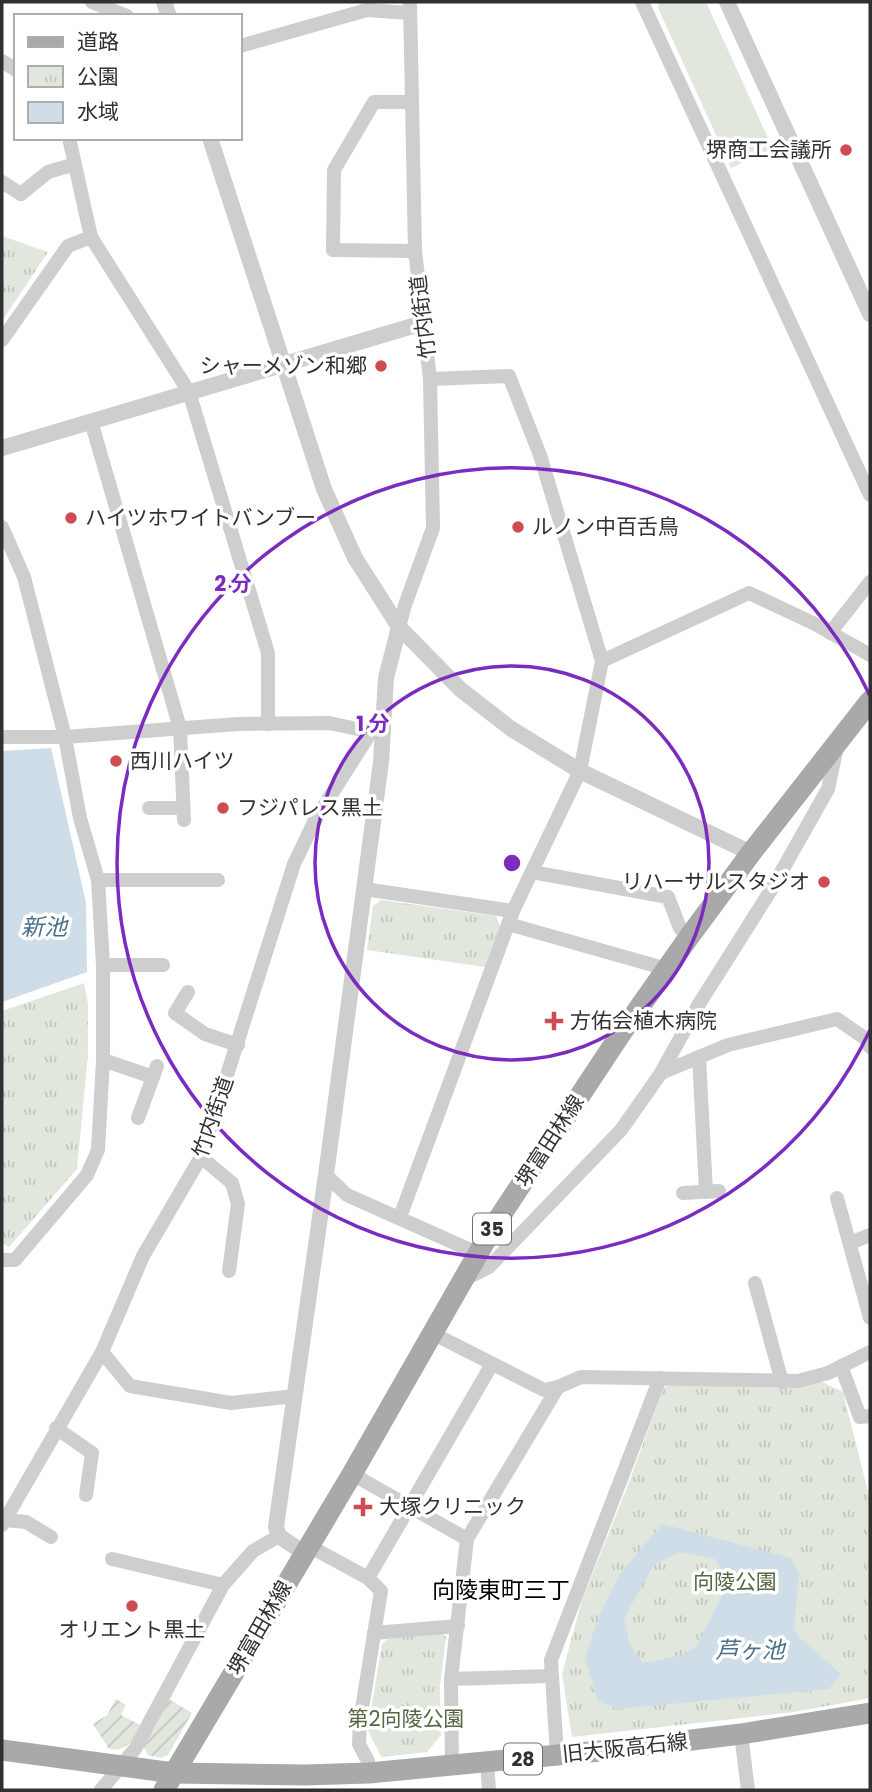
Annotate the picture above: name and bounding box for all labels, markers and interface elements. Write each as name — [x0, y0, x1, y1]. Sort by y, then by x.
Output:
legend — [14, 14, 242, 140]
text: 道路 — [77, 27, 119, 56]
text: 公園 — [77, 62, 119, 91]
text: 水域 — [77, 97, 119, 126]
place label: 堺商工会議所 — [706, 135, 832, 164]
marker: 堺商工会議所 — [838, 142, 854, 158]
street label: 竹内街道 — [403, 274, 442, 361]
place label: シャーメゾン和郷 — [200, 351, 367, 380]
marker: シャーメゾン和郷 — [373, 358, 389, 374]
place label: ハイツホワイトバンブー — [85, 503, 316, 532]
marker: ハイツホワイトバンブー — [63, 510, 79, 526]
place label: ルノン中百舌鳥 — [532, 512, 679, 541]
marker: ルノン中百舌鳥 — [510, 519, 526, 535]
text: 2 分 — [214, 569, 252, 598]
text: 1 分 — [356, 709, 390, 738]
place label: 西川ハイツ — [130, 746, 235, 775]
marker: 西川ハイツ — [108, 753, 124, 769]
place label: フジパレス黒土 — [237, 793, 383, 822]
marker: フジパレス黒土 — [215, 800, 231, 816]
centre of rings — [500, 851, 524, 875]
place label: リハーサルスタジオ — [621, 867, 810, 896]
marker: リハーサルスタジオ — [816, 874, 832, 890]
water label: 新池 — [21, 911, 69, 943]
place label: 方佑会植木病院 — [570, 1006, 717, 1035]
marker: 方佑会植木病院 — [544, 1011, 564, 1031]
street label: 竹内街道 — [185, 1072, 240, 1161]
street label: 堺富田林線 — [509, 1089, 590, 1193]
road number: 35 — [473, 1214, 511, 1245]
place label: 大塚クリニック — [379, 1492, 526, 1521]
marker: 大塚クリニック — [353, 1497, 373, 1517]
park label: 向陵公園 — [693, 1567, 777, 1596]
district label: 向陵東町三丁 — [432, 1574, 570, 1606]
street label: 堺富田林線 — [221, 1575, 298, 1680]
marker: オリエント黒土 — [124, 1598, 140, 1614]
place label: オリエント黒土 — [59, 1615, 206, 1644]
water label: 芦ヶ池 — [716, 1634, 787, 1666]
park label: 第2向陵公園 — [347, 1704, 465, 1733]
street label: 旧大阪高石線 — [561, 1726, 689, 1769]
road number: 28 — [504, 1744, 542, 1774]

